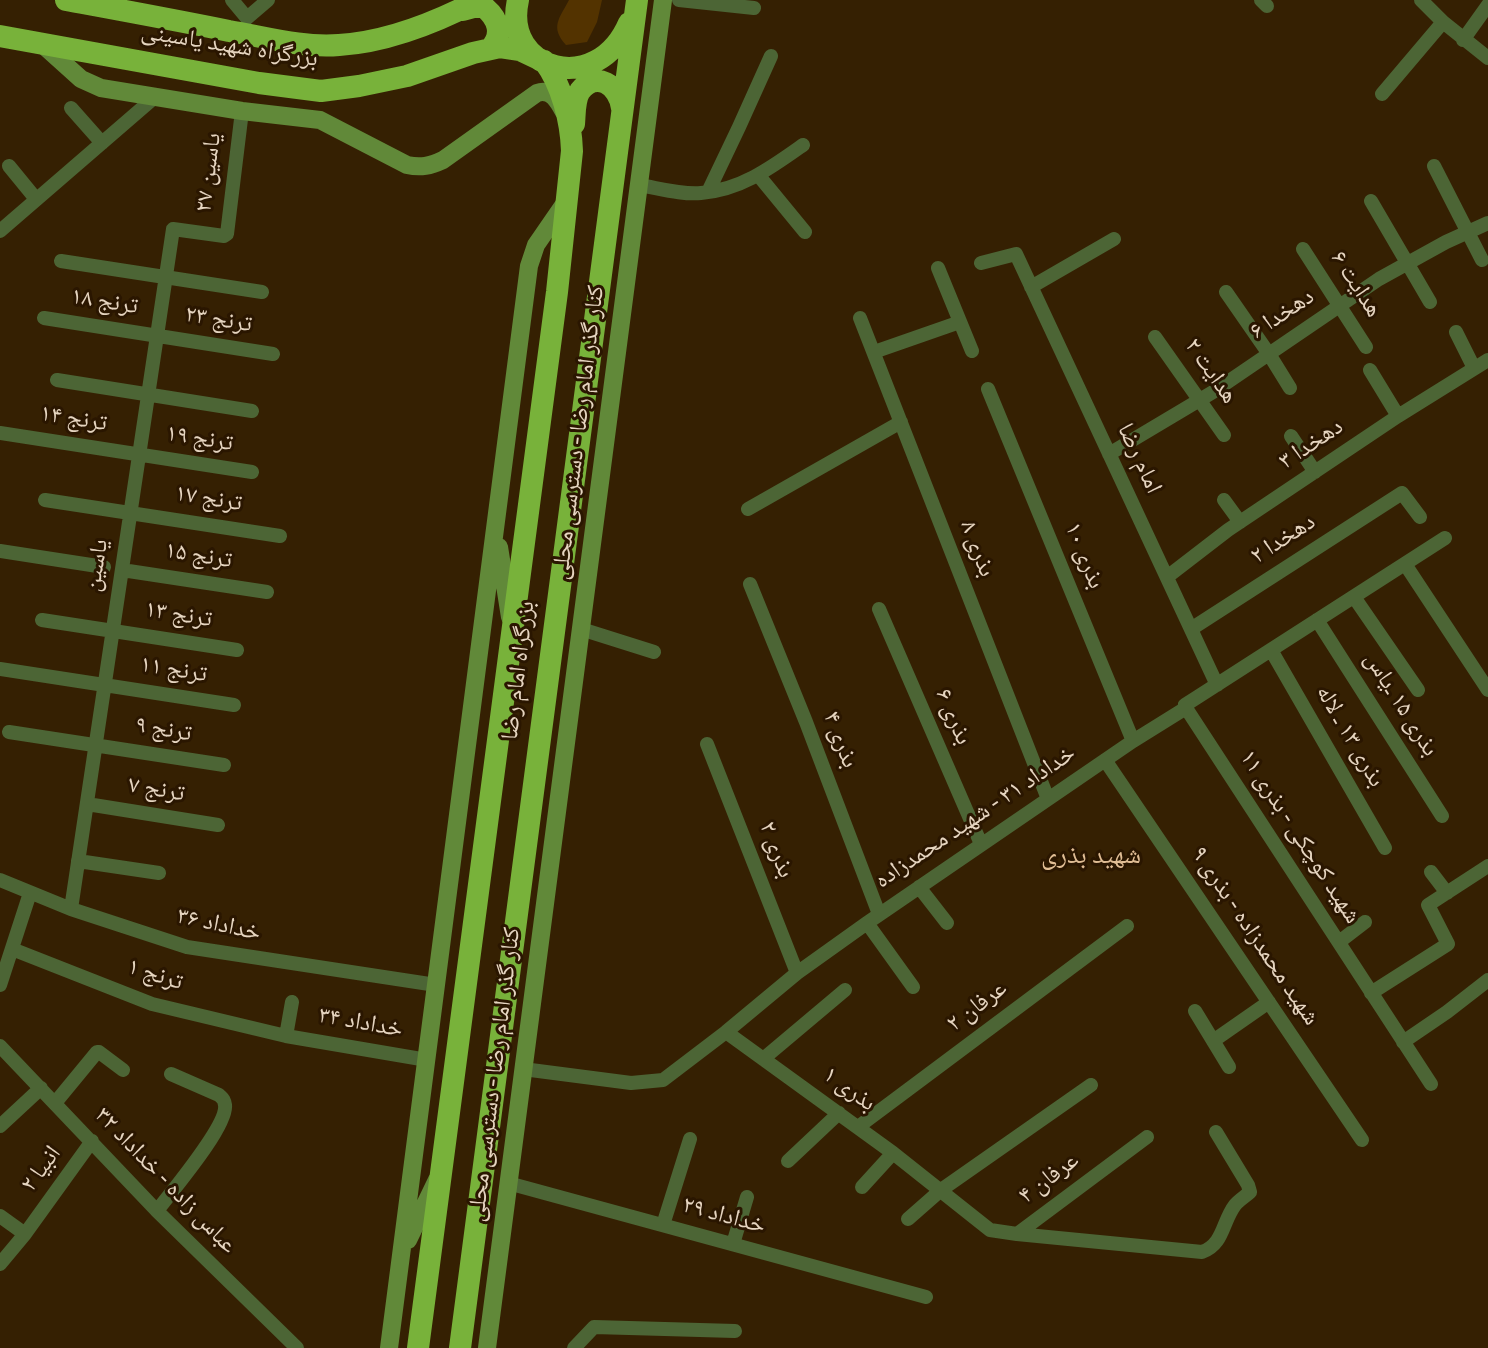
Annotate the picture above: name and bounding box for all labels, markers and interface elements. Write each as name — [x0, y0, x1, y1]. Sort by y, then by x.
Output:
street label: بزرگراه شهید یاسینی — [139, 21, 319, 77]
street label: یاسین ۲۷ — [193, 132, 231, 214]
street label: هدایت ۶ — [1321, 247, 1385, 325]
street label: کنار گذر امام رضا - دسترسی محلی — [550, 284, 614, 582]
street label: دهخدا ۶ — [1246, 285, 1322, 349]
street label: ترنج ۱۸ — [68, 286, 140, 324]
street label: ترنج ۲۳ — [182, 304, 254, 342]
street label: هدایت ۲ — [1175, 335, 1241, 411]
street label: ترنج ۱۴ — [37, 403, 109, 441]
street label: دهخدا ۳ — [1275, 415, 1351, 479]
street label: امام رضا — [1107, 420, 1165, 500]
street label: ترنج ۱۹ — [163, 423, 235, 461]
street label: ترنج ۱۷ — [172, 483, 244, 521]
street label: دهخدا ۲ — [1247, 511, 1323, 573]
street label: بذری ۸ — [950, 518, 998, 582]
street label: بذری ۱۰ — [1055, 520, 1107, 594]
street label: یاسین — [82, 538, 118, 594]
street label: ترنج ۱۵ — [162, 540, 234, 578]
street label: ترنج ۱۳ — [142, 599, 214, 637]
street label: بزرگراه امام رضا — [499, 600, 545, 742]
street label: بذری ۱۵ ـ‌یاس — [1355, 648, 1441, 764]
street label: ترنج ۱۱ — [137, 654, 209, 692]
street label: بذری ۱۳ ـ لاله — [1306, 682, 1388, 794]
street label: بذری ۶ — [925, 686, 975, 750]
street label: بذری ۴ — [813, 709, 861, 773]
street label: ترنج ۹ — [133, 714, 193, 752]
street label: خداداد ۳۱ - شهید محمدزاده — [871, 742, 1083, 898]
street label: شهید کوچکی - بذری ۱۱ — [1230, 747, 1364, 931]
street label: ترنج ۷ — [126, 774, 186, 812]
street label: بذری ۲ — [749, 819, 797, 883]
street label: شهید محمدزاده - بذری ۹ — [1182, 843, 1322, 1033]
district label: شهید بذری — [1041, 844, 1141, 876]
street label: خداداد ۳۶ — [174, 905, 262, 951]
street label: کنار گذر امام رضا - دسترسی محلی — [466, 926, 530, 1224]
street label: ترنج ۱ — [123, 956, 185, 1000]
street label: عرفان ۲ — [943, 977, 1015, 1041]
street label: خداداد ۳۴ — [316, 1004, 404, 1048]
street label: بذری ۱ — [815, 1063, 879, 1121]
street label: عباس زاده - خداداد ۳۲ — [86, 1104, 240, 1262]
street label: انبیا ۲ — [18, 1142, 70, 1200]
street label: عرفان ۴ — [1015, 1149, 1087, 1213]
street label: خداداد ۲۹ — [678, 1194, 768, 1244]

